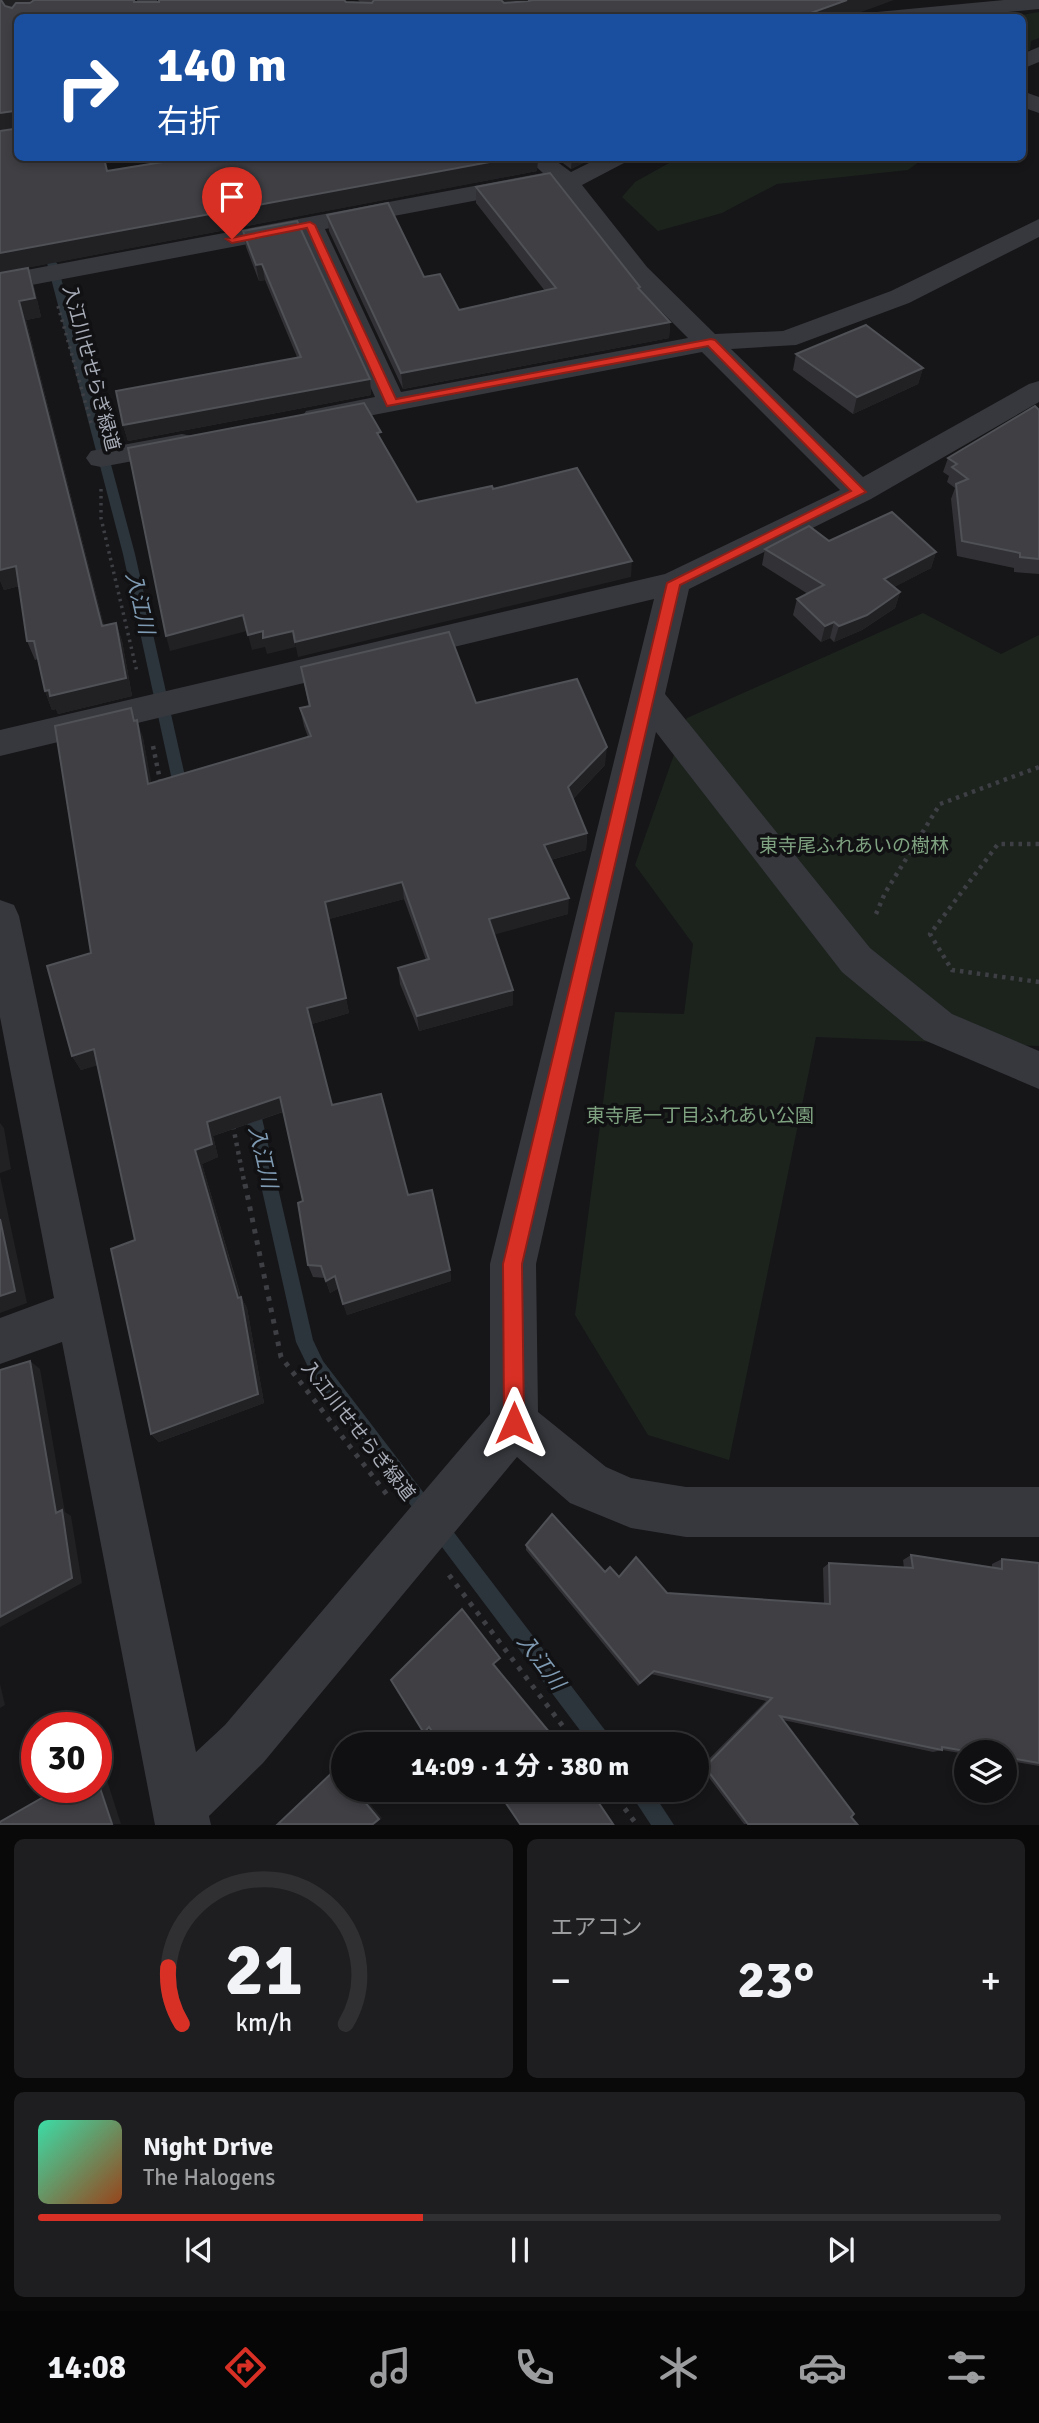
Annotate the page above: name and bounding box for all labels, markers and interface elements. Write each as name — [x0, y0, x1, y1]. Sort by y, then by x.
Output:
text: 140 m — [157, 35, 287, 95]
icon: right — [42, 42, 133, 133]
text: 右折 — [157, 102, 221, 141]
pin — [202, 167, 262, 239]
icon: arrive — [213, 178, 251, 216]
street label: 入江川せせらぎ緑道 — [57, 282, 125, 454]
water label: 入江川 — [120, 569, 160, 639]
park label: 東寺尾ふれあいの樹林 — [759, 834, 949, 858]
park label: 東寺尾一丁目ふれあい公園 — [586, 1104, 814, 1128]
water label: 入江川 — [243, 1123, 283, 1193]
street label: 入江川せせらぎ緑道 — [296, 1356, 420, 1506]
position arrow — [477, 1386, 551, 1460]
water label: 入江川 — [512, 1629, 572, 1697]
speed limit sign: 30 — [21, 1712, 112, 1803]
map controls — [954, 1740, 1017, 1803]
button: layers — [954, 1740, 1017, 1803]
text: 14:09 · 1 分 · 380 m — [411, 1751, 629, 1783]
text: エアコン — [551, 1913, 643, 1942]
text: 21 — [224, 1927, 303, 2016]
text: 23° — [737, 1948, 814, 2012]
text: − — [551, 1957, 571, 2004]
text: + — [980, 1957, 1001, 2004]
text: km/h — [235, 2007, 292, 2038]
text: Night Drive — [143, 2131, 273, 2163]
text: The Halogens — [143, 2163, 275, 2192]
icon: previous — [180, 2231, 218, 2269]
icon: pause — [501, 2231, 539, 2269]
icon: next — [822, 2231, 860, 2269]
icon: directions — [221, 2343, 270, 2392]
icon: music — [366, 2343, 415, 2392]
icon: phone — [510, 2343, 559, 2392]
icon: climate — [654, 2343, 703, 2392]
icon: car — [798, 2343, 847, 2392]
icon: filters — [942, 2343, 991, 2392]
text: 14:08 — [48, 2348, 126, 2387]

